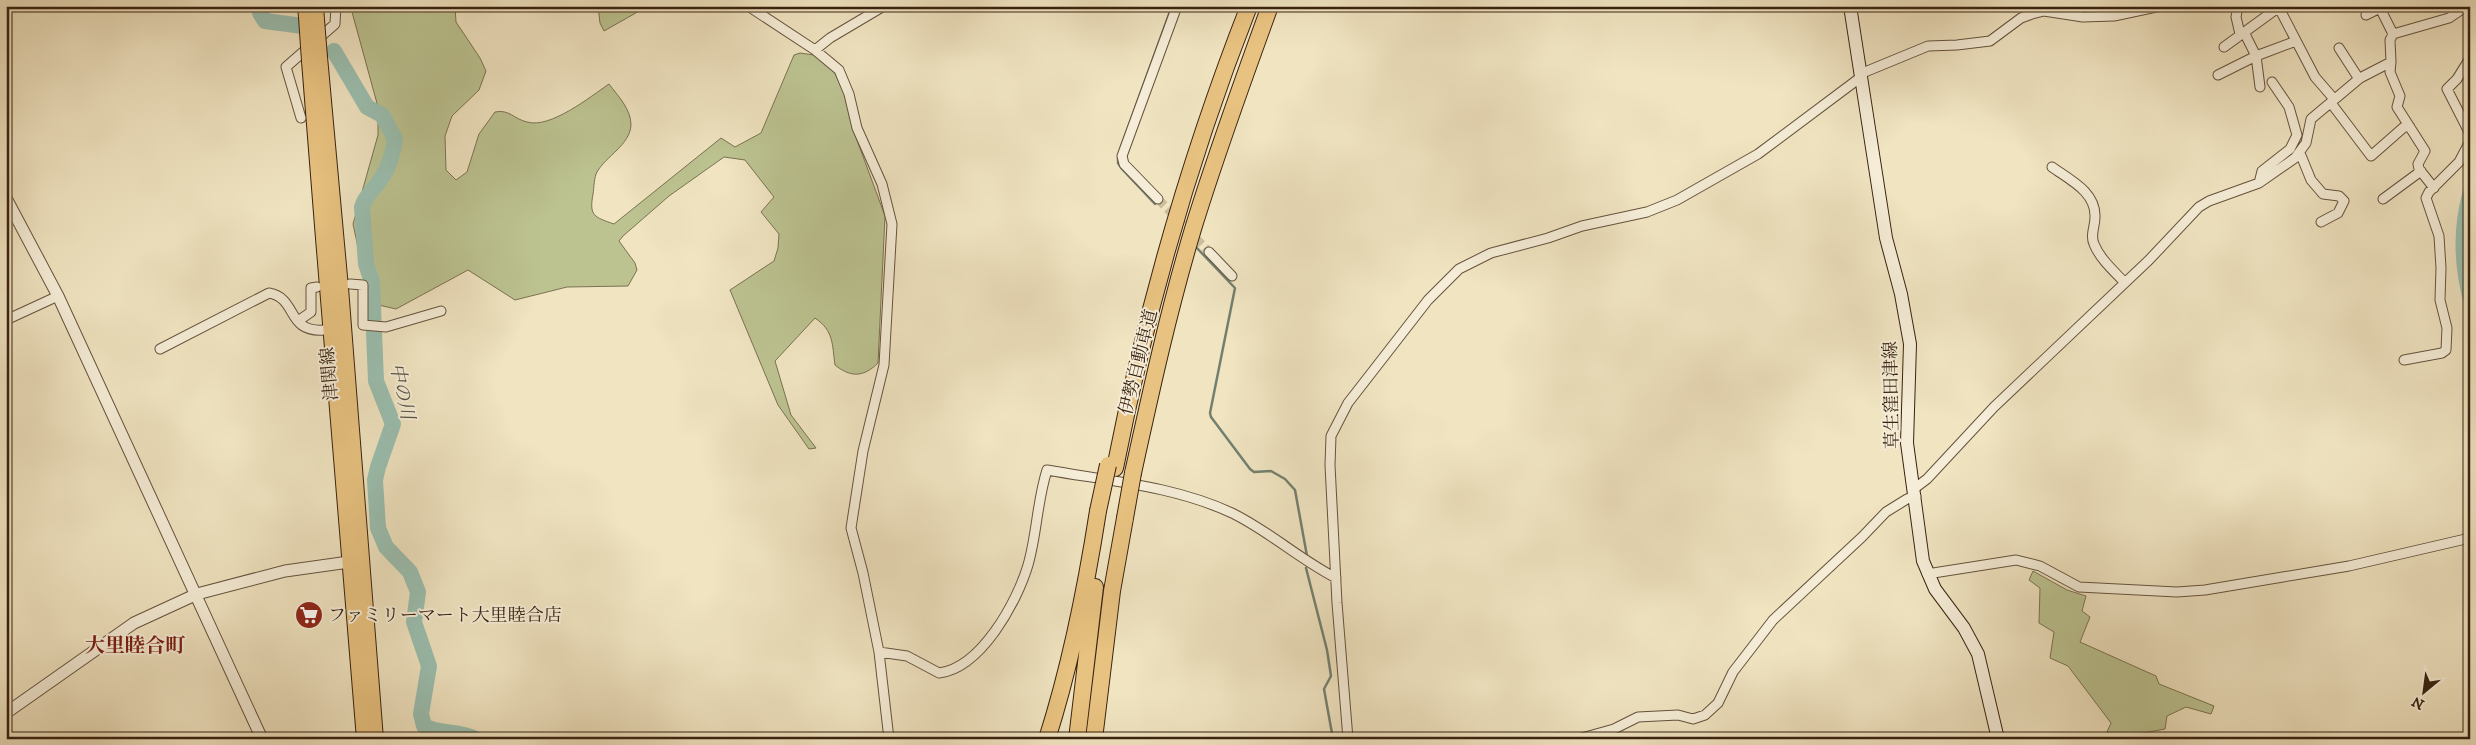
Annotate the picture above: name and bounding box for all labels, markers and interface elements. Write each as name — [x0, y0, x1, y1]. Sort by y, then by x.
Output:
street label: 伊勢自動車道 — [1115, 307, 1163, 417]
street label: 草生窪田津線 — [1880, 341, 1904, 449]
street label: 津関線 — [317, 346, 343, 402]
water label: 中の川 — [384, 361, 419, 424]
supermarket icon: ファミリーマート大里睦合店 — [294, 600, 324, 630]
place label: ファミリーマート大里睦合店 — [328, 605, 562, 627]
district label: 大里睦合町 — [85, 634, 186, 659]
north arrow — [2398, 668, 2448, 718]
text: N — [2408, 692, 2428, 713]

